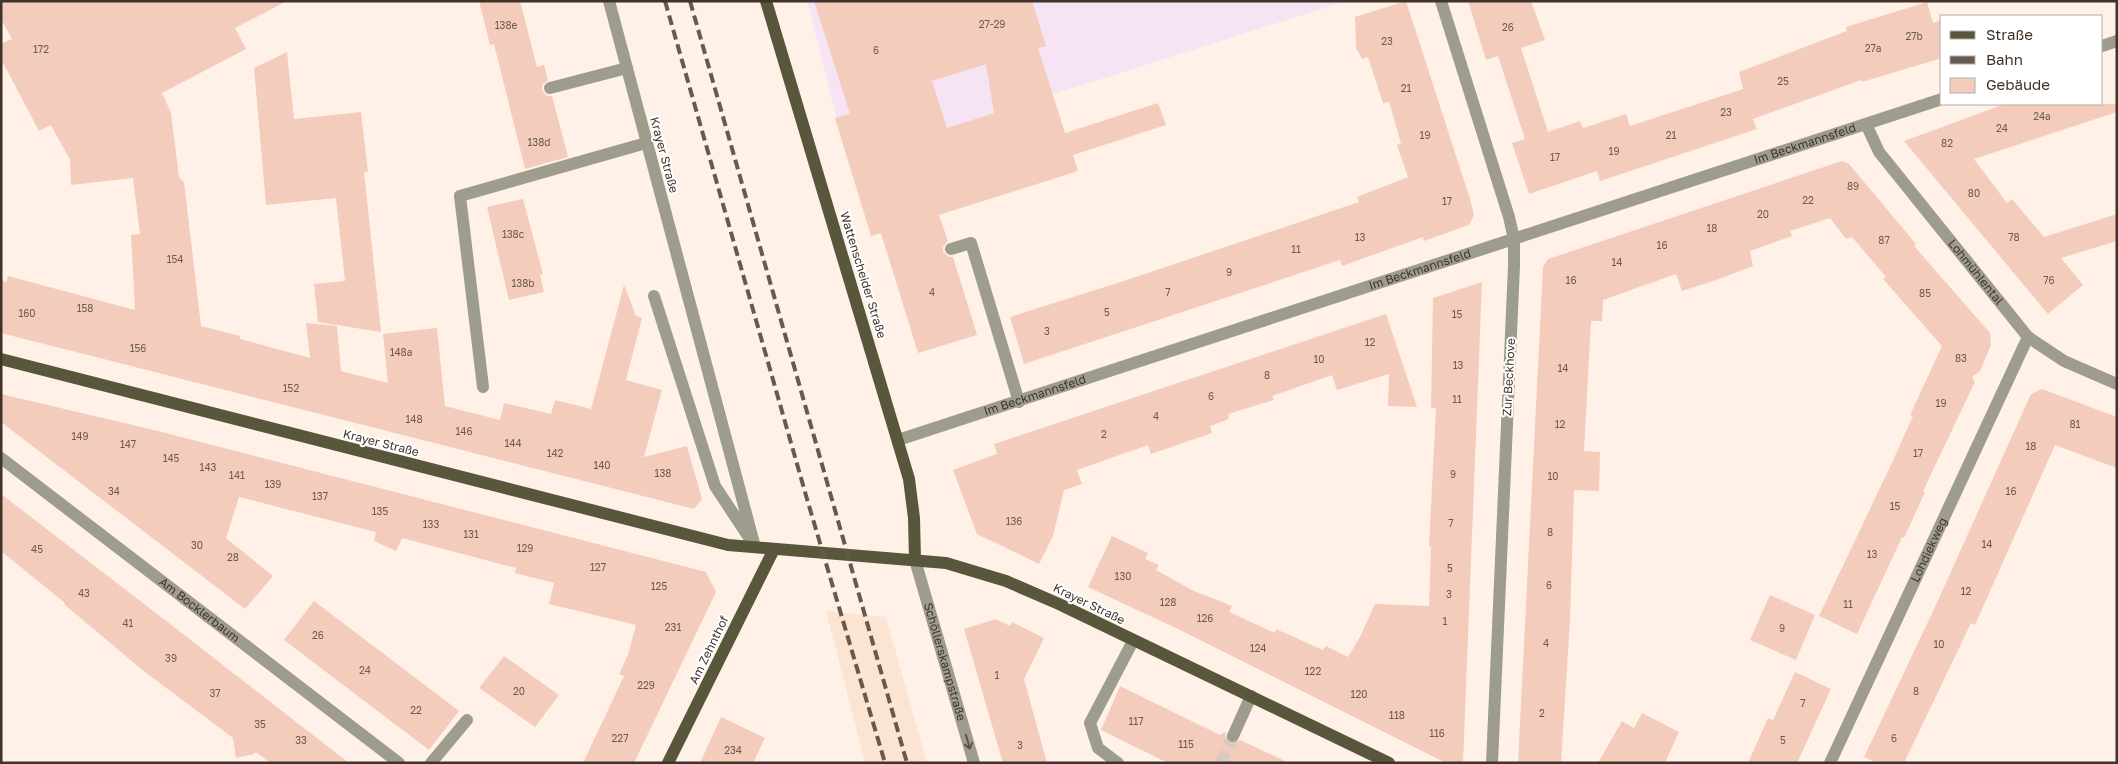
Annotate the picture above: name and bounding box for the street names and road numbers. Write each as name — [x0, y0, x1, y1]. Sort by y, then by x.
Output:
street label: Krayer Straße — [647, 115, 682, 195]
street label: Im Beckmannsfeld — [1752, 120, 1858, 167]
street label: Wattenscheider Straße — [837, 210, 890, 340]
street label: Lohmühlental — [1945, 236, 2007, 308]
street label: Im Beckmannsfeld — [1367, 245, 1473, 293]
street label: Zur Beckhove — [1499, 338, 1518, 416]
street label: Im Beckmannsfeld — [982, 371, 1088, 419]
street label: Krayer Straße — [341, 426, 421, 459]
street label: Lohdiekweg — [1907, 515, 1950, 584]
street label: Am Bocklerbaum — [156, 574, 243, 645]
street label: Krayer Straße — [1051, 580, 1128, 627]
street label: Schöllerskampstraße — [921, 601, 969, 723]
street label: Am Zehnthof — [686, 613, 732, 686]

